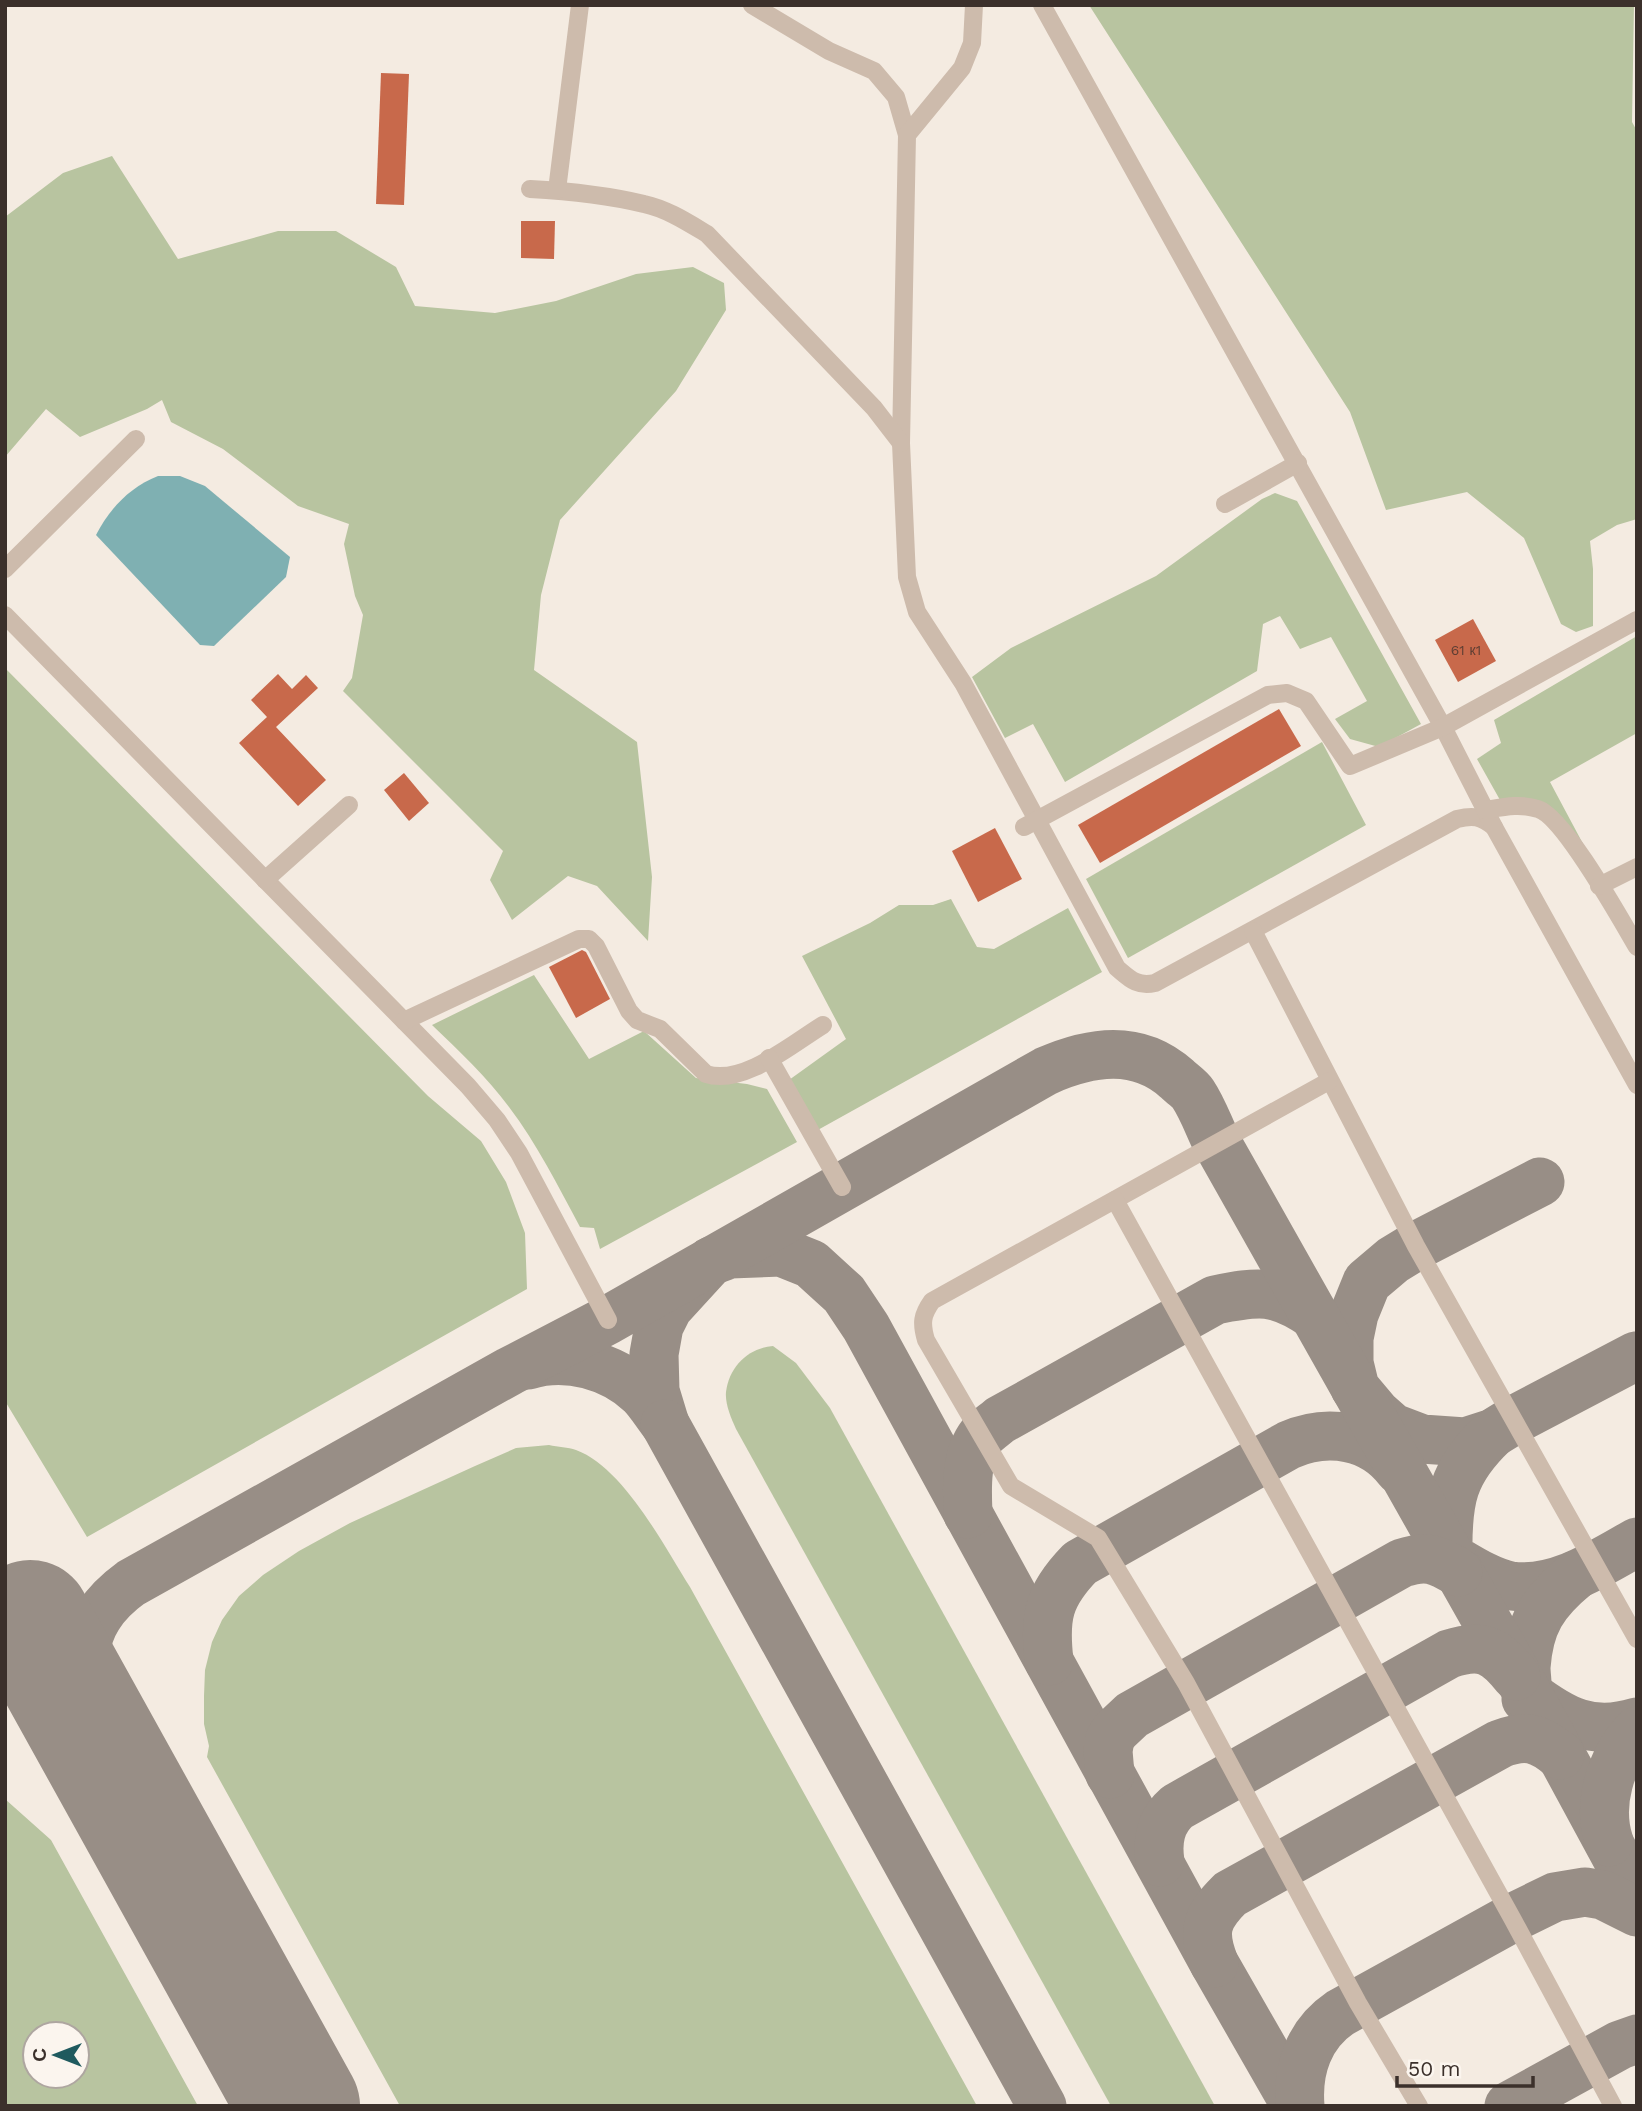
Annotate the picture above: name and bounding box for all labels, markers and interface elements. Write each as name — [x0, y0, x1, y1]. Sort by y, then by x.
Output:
house number: 61 к1 — [1451, 642, 1481, 658]
north arrow — [21, 2020, 91, 2090]
scale bar — [1397, 2044, 1534, 2088]
text: С — [28, 2048, 51, 2062]
text: 50 m — [1408, 2056, 1460, 2081]

